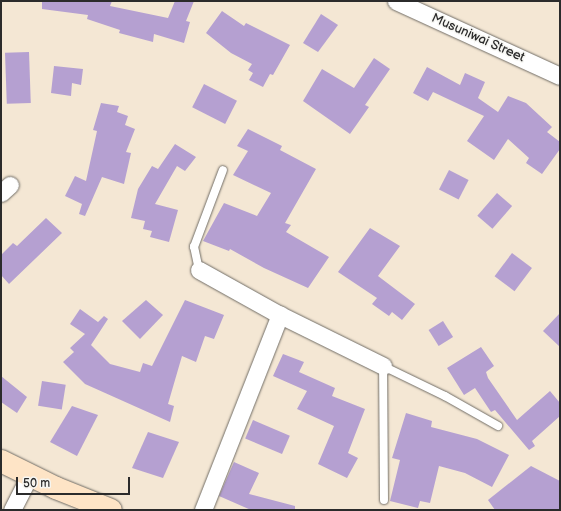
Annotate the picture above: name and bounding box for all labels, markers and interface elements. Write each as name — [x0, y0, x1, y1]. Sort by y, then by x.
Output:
street label: Musuniwai Street — [429, 10, 527, 66]
scale bar — [18, 469, 132, 495]
text: 50 m — [23, 476, 50, 491]

